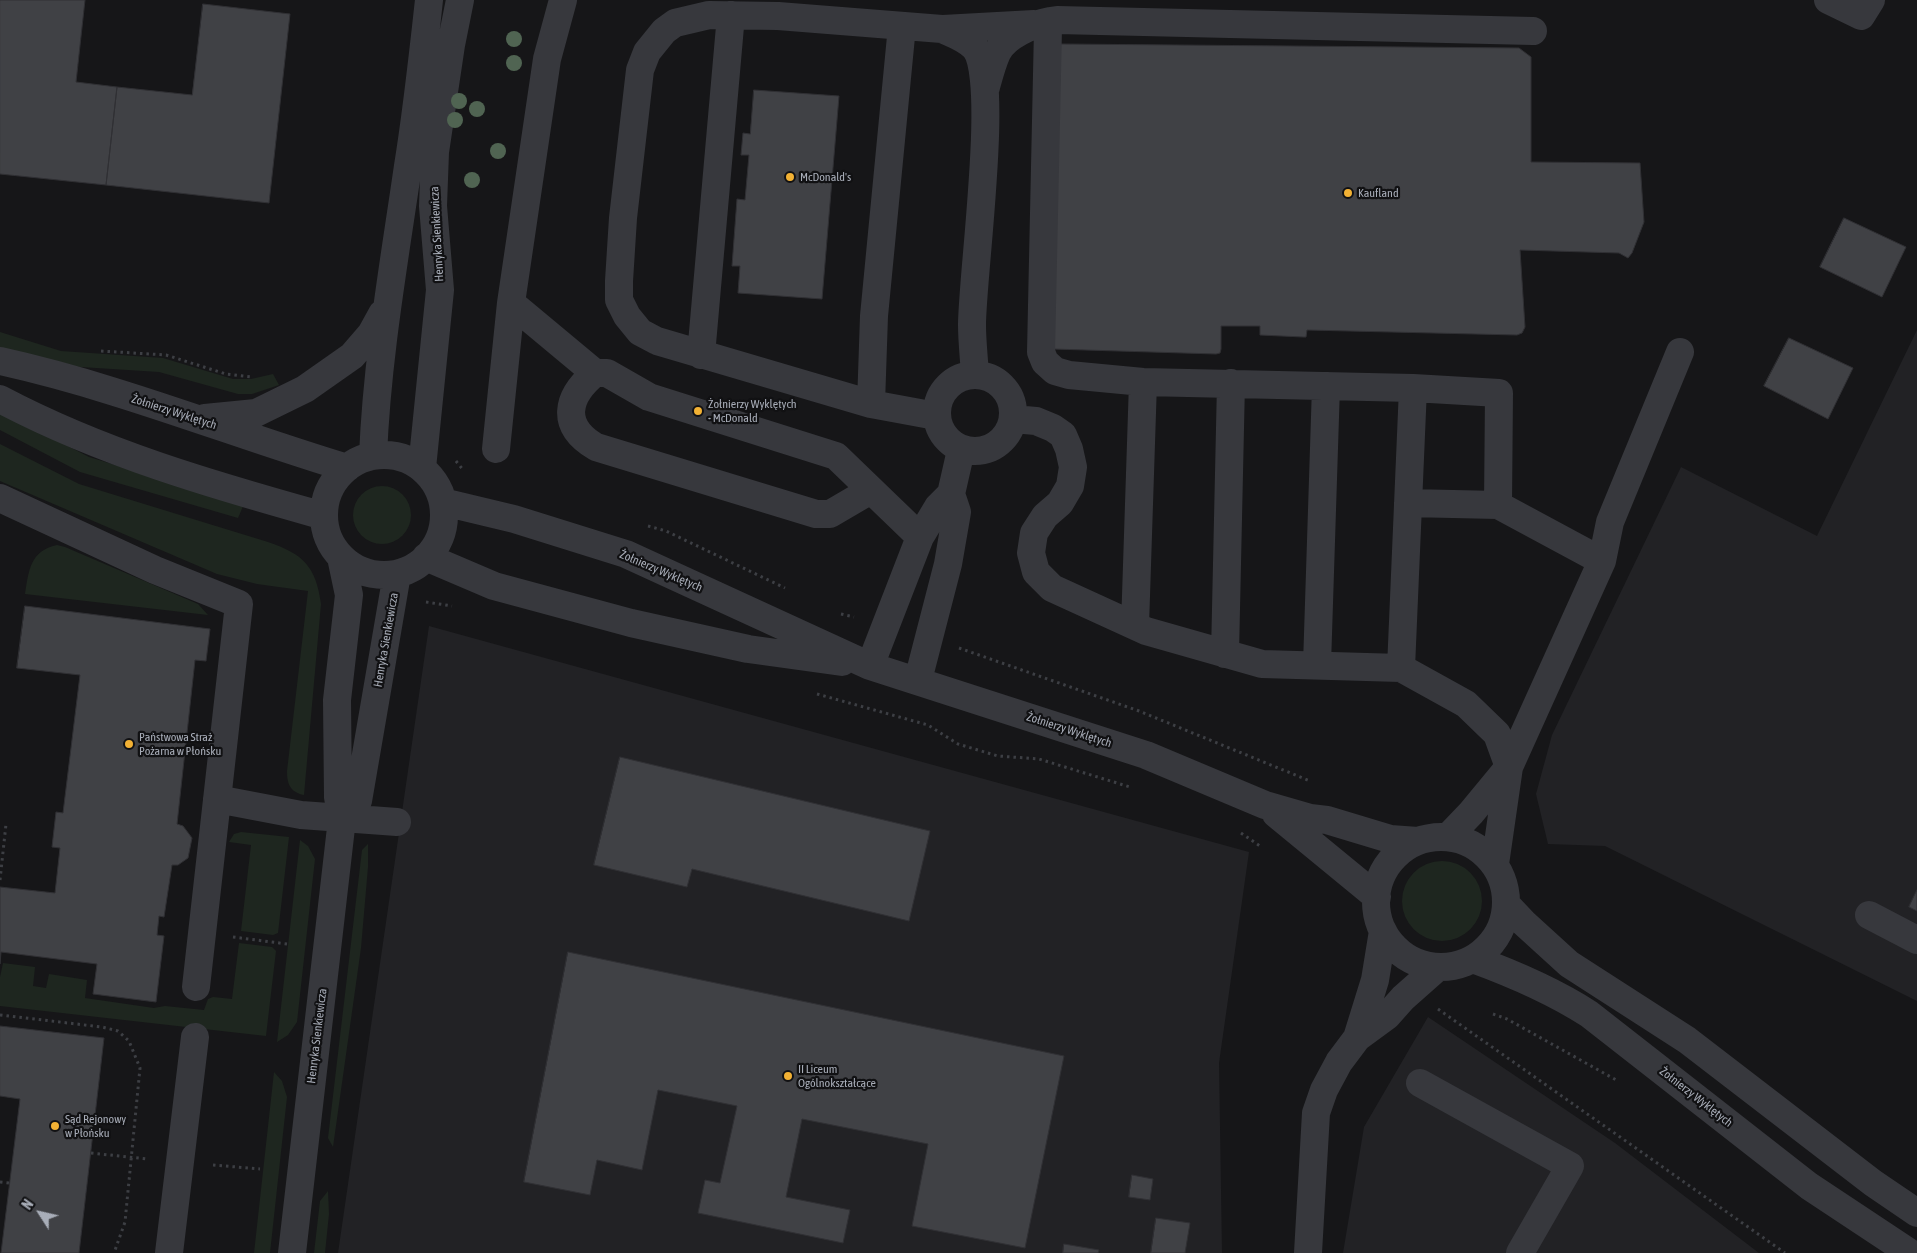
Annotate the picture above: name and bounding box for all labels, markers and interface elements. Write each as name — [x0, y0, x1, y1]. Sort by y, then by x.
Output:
place label: McDonald's — [800, 170, 851, 184]
marker: McDonald's — [784, 171, 796, 183]
street label: Henryka Sienkiewicza — [427, 186, 447, 282]
place label: Kaufland — [1358, 186, 1399, 200]
marker: Kaufland — [1342, 187, 1354, 199]
street label: Żołnierzy Wyklętych — [130, 391, 218, 433]
place label: Żołnierzy Wyklętych - McDonald — [708, 397, 797, 425]
marker: Żołnierzy Wyklętych - McDonald — [692, 405, 704, 417]
street label: Żołnierzy Wyklętych — [617, 547, 705, 595]
street label: Henryka Sienkiewicza — [371, 592, 401, 688]
street label: Żołnierzy Wyklętych — [1025, 709, 1113, 751]
place label: Państwowa Straż Pożarna w Płońsku — [139, 730, 221, 758]
marker: Państwowa Straż Pożarna w Płońsku — [123, 738, 135, 750]
street label: Henryka Sienkiewicza — [304, 988, 330, 1084]
place label: II Liceum Ogólnokształcące — [798, 1062, 876, 1090]
street label: Żołnierzy Wyklętych — [1657, 1064, 1735, 1130]
marker: II Liceum Ogólnokształcące — [782, 1070, 794, 1082]
place label: Sąd Rejonowy w Płońsku — [65, 1112, 126, 1140]
marker: Sąd Rejonowy w Płońsku — [49, 1120, 61, 1132]
north arrow — [15, 1188, 65, 1238]
text: N — [19, 1196, 37, 1212]

